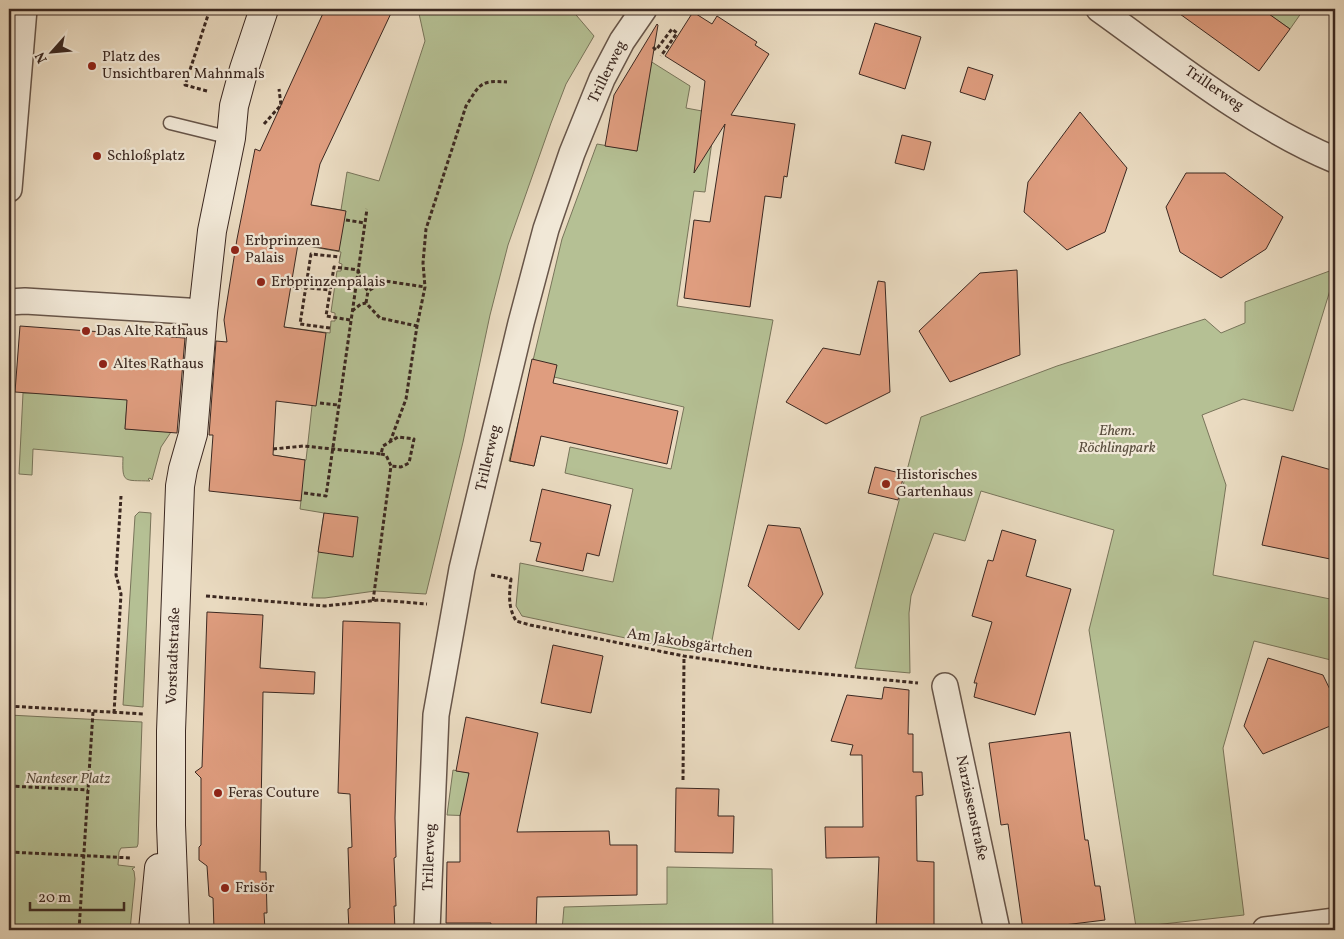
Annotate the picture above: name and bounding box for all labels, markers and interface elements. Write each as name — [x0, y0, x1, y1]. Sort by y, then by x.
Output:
north arrow — [28, 28, 78, 78]
street label: Trillerweg — [584, 37, 632, 107]
place label: Platz des Unsichtbaren Mahnmals — [102, 47, 265, 85]
text: N — [31, 48, 53, 66]
marker: Platz des Unsichtbaren Mahnmals — [86, 60, 98, 72]
street label: Trillerweg — [1180, 61, 1248, 117]
place label: Schloßplatz — [107, 146, 185, 167]
marker: Schloßplatz — [91, 150, 103, 162]
place label: Erbprinzen Palais — [245, 231, 320, 269]
marker: Erbprinzen Palais — [229, 244, 241, 256]
place label: Erbprinzenpalais — [271, 272, 385, 293]
marker: Erbprinzenpalais — [255, 276, 267, 288]
place label: Das Alte Rathaus — [96, 321, 208, 342]
marker: Das Alte Rathaus — [80, 325, 92, 337]
place label: Altes Rathaus — [113, 354, 204, 375]
marker: Altes Rathaus — [97, 358, 109, 370]
park label: Ehem. Röchlingpark — [1078, 421, 1156, 459]
street label: Trillerweg — [471, 422, 507, 493]
place label: Historisches Gartenhaus — [896, 465, 977, 503]
marker: Historisches Gartenhaus — [880, 478, 892, 490]
street label: Vorstadtstraße — [162, 607, 186, 705]
street label: Am Jakobsgärtchen — [625, 624, 755, 664]
street label: Narzissenstraße — [950, 753, 992, 863]
park label: Nanteser Platz — [26, 769, 110, 790]
place label: Feras Couture — [228, 783, 319, 804]
marker: Feras Couture — [212, 787, 224, 799]
street label: Trillerweg — [418, 823, 442, 891]
place label: Frisör — [235, 878, 274, 899]
scale bar — [30, 879, 124, 911]
marker: Frisör — [219, 882, 231, 894]
text: 20 m — [38, 888, 71, 909]

